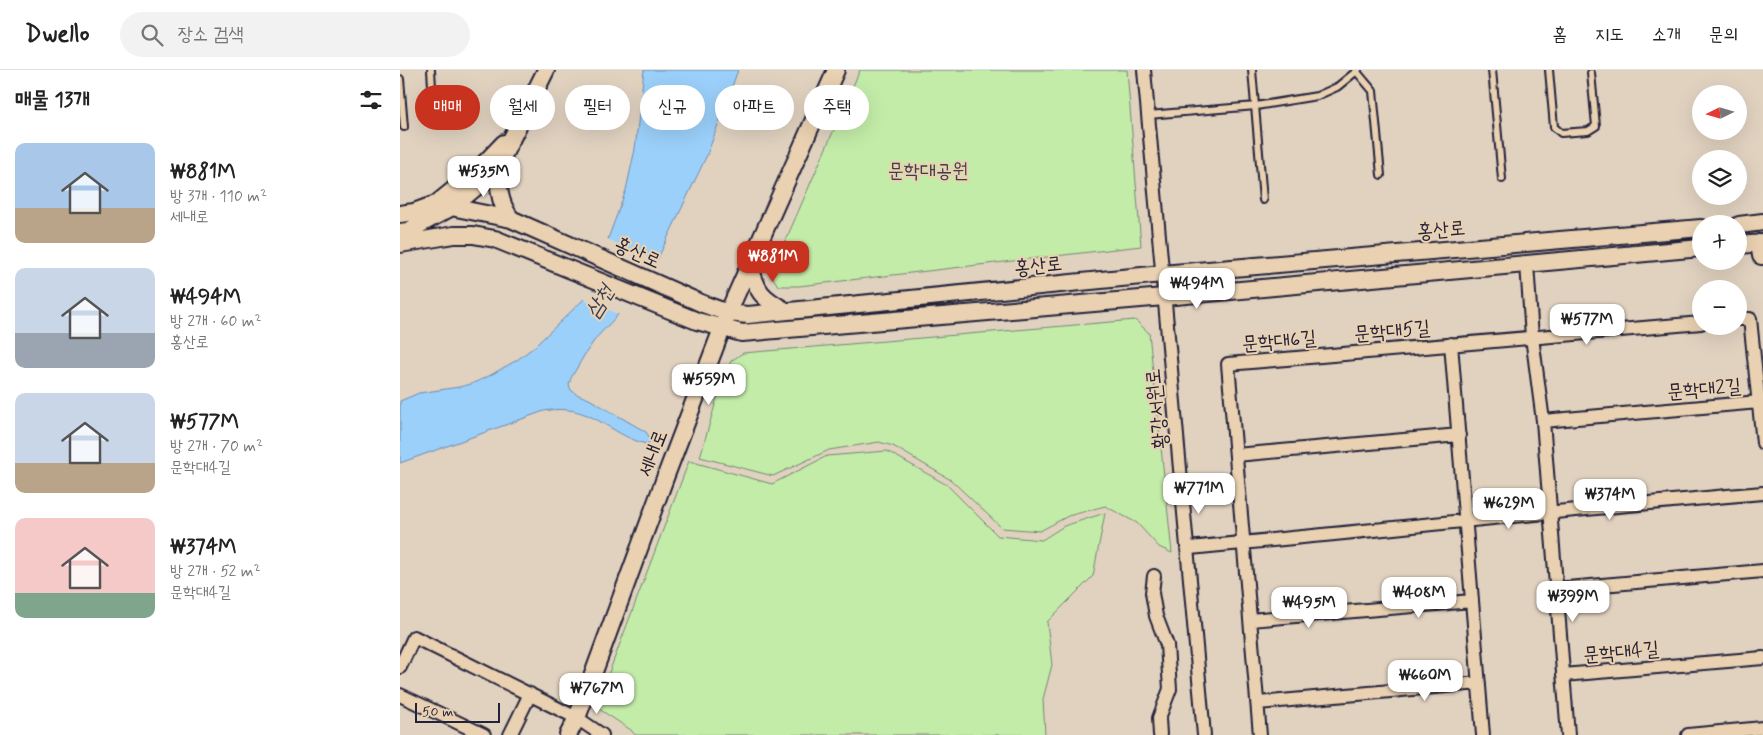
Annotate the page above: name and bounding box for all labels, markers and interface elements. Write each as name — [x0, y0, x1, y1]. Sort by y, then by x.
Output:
search box — [120, 12, 470, 57]
text: Dwello — [25, 19, 90, 50]
icon: search — [138, 21, 166, 49]
text: 장소 검색 — [178, 22, 244, 47]
text: 홈 — [1553, 23, 1567, 47]
text: 지도 — [1595, 23, 1624, 47]
text: 소개 — [1652, 23, 1681, 47]
text: 문의 — [1709, 23, 1738, 47]
chip: 매매 — [415, 85, 480, 130]
chip: 월세 — [490, 85, 555, 130]
chip: 필터 — [565, 85, 630, 130]
chip: 신규 — [640, 85, 705, 130]
chip: 아파트 — [715, 85, 794, 130]
chip: 주택 — [804, 85, 869, 130]
north arrow — [1692, 85, 1748, 140]
map controls — [1692, 85, 1747, 335]
text: 매물 13개 — [15, 86, 90, 114]
icon: filters — [357, 86, 385, 114]
button: layers — [1692, 150, 1747, 205]
pin: ₩535M — [449, 156, 519, 198]
text: ₩881M — [170, 158, 236, 186]
park label: 문학대공원 — [888, 158, 968, 185]
text: ₩535M — [458, 161, 510, 182]
icon: home — [55, 163, 115, 223]
text: 방 3개 · 110 m² — [170, 186, 267, 207]
text: 세내로 — [170, 207, 209, 228]
street label: 홍산로 — [1416, 215, 1466, 246]
button: + — [1692, 215, 1747, 270]
street label: 홍산로 — [610, 231, 665, 276]
pin: ₩881M — [738, 240, 808, 283]
text: ₩881M — [748, 246, 798, 267]
street label: 홍산로 — [1013, 251, 1064, 282]
pin: ₩494M — [1162, 268, 1232, 310]
text: ₩494M — [1170, 273, 1224, 294]
water label: 삼천 — [579, 278, 622, 323]
button: − — [1692, 280, 1747, 335]
text: ₩494M — [170, 283, 241, 311]
icon: home — [55, 288, 115, 348]
pin: ₩577M — [1552, 304, 1622, 346]
text: ₩577M — [1561, 309, 1613, 330]
text: 방 2개 · 60 m² — [170, 311, 262, 332]
street label: 문학대5길 — [1353, 315, 1431, 348]
street label: 문학대6길 — [1241, 325, 1317, 358]
text: 홍산로 — [170, 332, 209, 353]
pin: ₩559M — [674, 364, 744, 406]
street label: 황강서원로 — [1140, 367, 1175, 450]
text: ₩559M — [683, 369, 735, 390]
street label: 문학대2길 — [1666, 373, 1742, 406]
text: ₩577M — [170, 408, 239, 436]
icon: home — [55, 413, 115, 473]
street label: 세내로 — [632, 426, 675, 481]
text: 방 2개 · 70 m² — [170, 436, 263, 457]
text: 문학대4길 — [170, 457, 231, 478]
pin: ₩771M — [1164, 472, 1234, 515]
text: ₩771M — [1174, 478, 1224, 499]
pin: ₩374M — [1575, 478, 1645, 521]
text: ₩374M — [1585, 484, 1635, 505]
pin: ₩629M — [1474, 488, 1544, 530]
text: ₩629M — [1484, 493, 1535, 514]
text: ₩374M — [170, 533, 236, 561]
icon: home — [55, 538, 115, 598]
text: 방 2개 · 52 m² — [170, 561, 261, 582]
pin: ₩408M — [1384, 576, 1454, 619]
pin: ₩399M — [1538, 580, 1608, 623]
text: 문학대4길 — [170, 582, 231, 603]
text: ₩408M — [1392, 582, 1446, 603]
pin: ₩495M — [1274, 586, 1344, 629]
text: ₩399M — [1547, 586, 1599, 607]
text: ₩495M — [1282, 592, 1336, 613]
street label: 문학대4길 — [1582, 636, 1660, 669]
pin: ₩660M — [1390, 660, 1460, 702]
text: ₩660M — [1399, 665, 1451, 686]
pin: ₩767M — [562, 672, 632, 715]
text: ₩767M — [570, 678, 624, 699]
scale bar — [415, 700, 500, 723]
text: 50 m — [422, 703, 453, 721]

